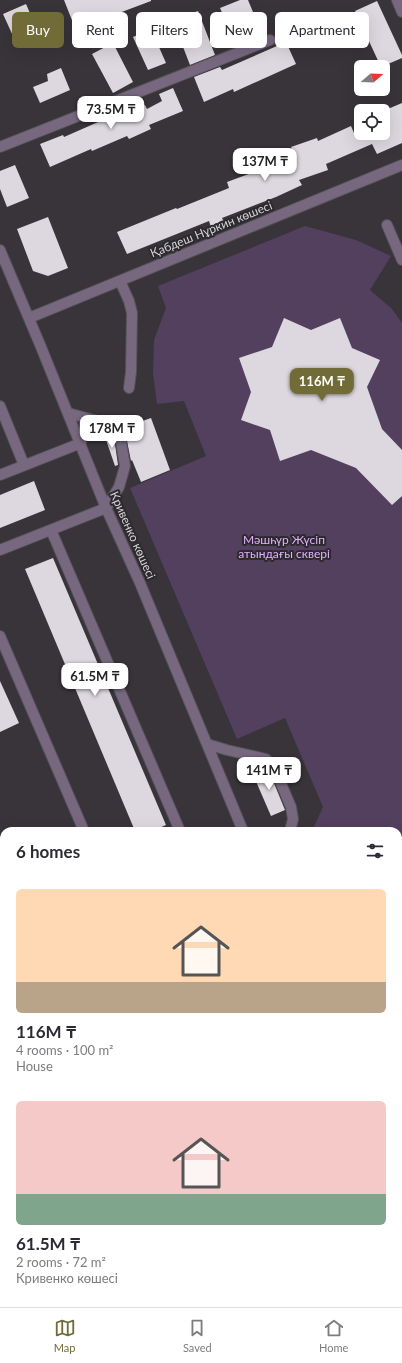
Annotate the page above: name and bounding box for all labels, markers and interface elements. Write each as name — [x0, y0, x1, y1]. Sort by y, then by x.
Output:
chip: Buy — [12, 12, 64, 48]
chip: Rent — [72, 12, 128, 48]
chip: Filters — [136, 12, 202, 48]
chip: New — [210, 12, 267, 48]
chip: Apartment — [275, 12, 369, 48]
north arrow — [354, 60, 390, 96]
map controls — [354, 60, 390, 140]
pin: 73.5M ₸ — [74, 96, 148, 130]
text: 73.5M ₸ — [86, 101, 136, 117]
button: locate — [354, 104, 390, 140]
pin: 137M ₸ — [232, 148, 298, 182]
text: 137M ₸ — [242, 153, 288, 169]
street label: Қабдеш Нұркин көшесі — [148, 198, 274, 260]
pin: 116M ₸ — [289, 368, 355, 402]
text: 116M ₸ — [299, 373, 345, 389]
pin: 178M ₸ — [79, 415, 145, 449]
text: 178M ₸ — [89, 420, 135, 436]
street label: Кривенко көшесі — [107, 489, 159, 581]
park label: Мәшһүр Жүсіп атындағы сквері — [238, 532, 330, 561]
pin: 61.5M ₸ — [58, 663, 132, 697]
text: 61.5M ₸ — [70, 668, 120, 684]
pin: 141M ₸ — [236, 757, 302, 791]
text: 141M ₸ — [246, 762, 292, 778]
icon: filters — [364, 840, 386, 862]
text: 6 homes — [16, 841, 80, 862]
icon: home — [165, 915, 237, 987]
text: 116M ₸ — [16, 1021, 77, 1042]
text: 4 rooms · 100 m² — [16, 1042, 113, 1058]
text: House — [16, 1058, 53, 1074]
icon: home — [165, 1127, 237, 1199]
text: 61.5M ₸ — [16, 1233, 81, 1254]
text: 2 rooms · 72 m² — [16, 1254, 106, 1270]
text: Кривенко көшесі — [16, 1270, 118, 1286]
tab: Map — [54, 1317, 76, 1354]
tab: Saved — [183, 1317, 212, 1354]
tab: Home — [319, 1317, 348, 1354]

